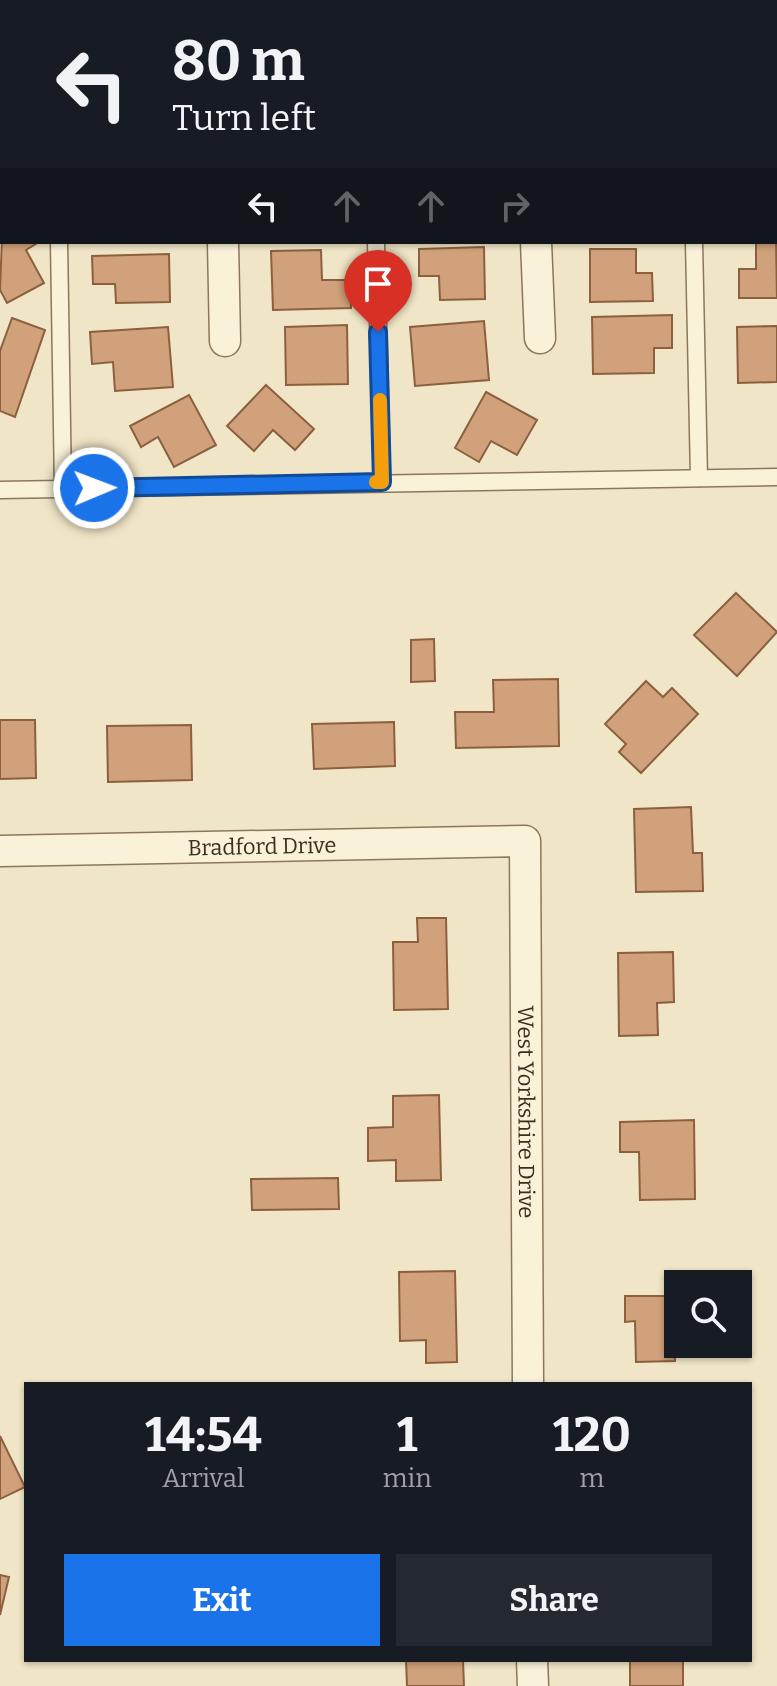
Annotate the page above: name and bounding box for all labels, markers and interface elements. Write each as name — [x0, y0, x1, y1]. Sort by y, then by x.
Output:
text: 80 m — [172, 28, 305, 95]
icon: left — [40, 32, 144, 136]
text: Turn left — [172, 96, 316, 140]
icon: left — [241, 184, 285, 228]
icon: ahead — [325, 184, 369, 228]
icon: ahead — [409, 184, 453, 228]
icon: right — [493, 184, 537, 228]
pin — [344, 250, 412, 332]
icon: arrive — [356, 262, 400, 306]
position arrow — [52, 446, 136, 530]
street label: Bradford Drive — [187, 831, 337, 861]
street label: West Yorkshire Drive — [512, 1005, 541, 1218]
map controls — [664, 1270, 752, 1358]
button: search — [664, 1270, 752, 1358]
text: 14:54 — [145, 1406, 262, 1464]
text: 1 — [397, 1406, 418, 1464]
text: 120 — [553, 1406, 631, 1464]
text: Arrival — [162, 1463, 245, 1494]
text: min — [383, 1463, 432, 1494]
text: m — [579, 1463, 604, 1494]
button: Exit — [64, 1554, 380, 1646]
button: Share — [396, 1554, 712, 1646]

